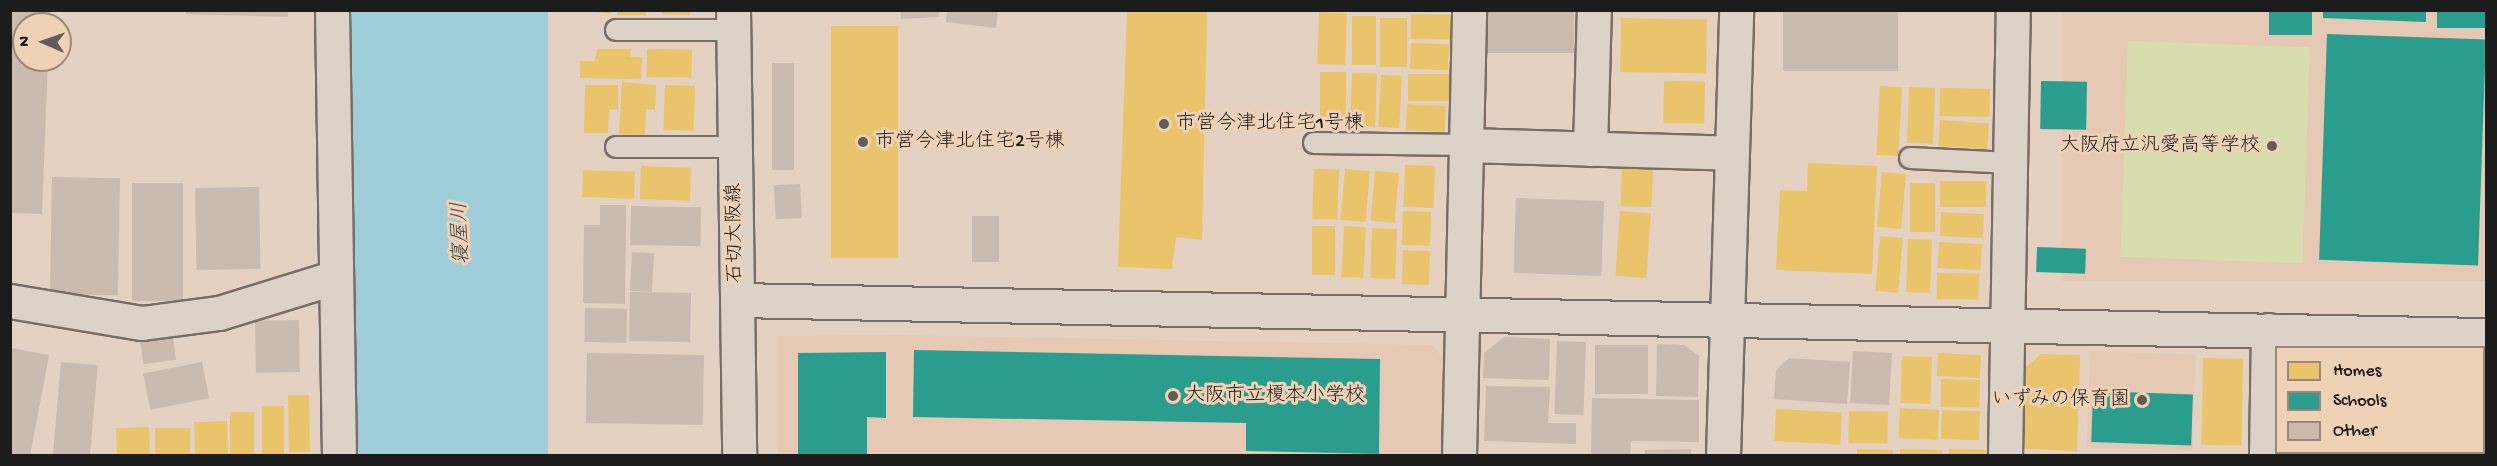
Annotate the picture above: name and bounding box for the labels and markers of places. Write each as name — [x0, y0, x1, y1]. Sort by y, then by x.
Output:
place label: 市営今津北住宅1号棟 — [1176, 112, 1364, 136]
marker: 市営今津北住宅1号棟 — [1157, 117, 1171, 131]
place label: 市営今津北住宅2号棟 — [875, 130, 1065, 154]
place label: 大阪府立汎愛高等学校 — [2060, 134, 2260, 158]
marker: 市営今津北住宅2号棟 — [856, 135, 870, 149]
marker: 大阪府立汎愛高等学校 — [2265, 139, 2279, 153]
place label: 大阪市立榎本小学校 — [1185, 384, 1365, 408]
place label: いずみの保育園 — [1990, 388, 2130, 412]
marker: 大阪市立榎本小学校 — [1166, 389, 1180, 403]
marker: いずみの保育園 — [2135, 393, 2149, 407]

